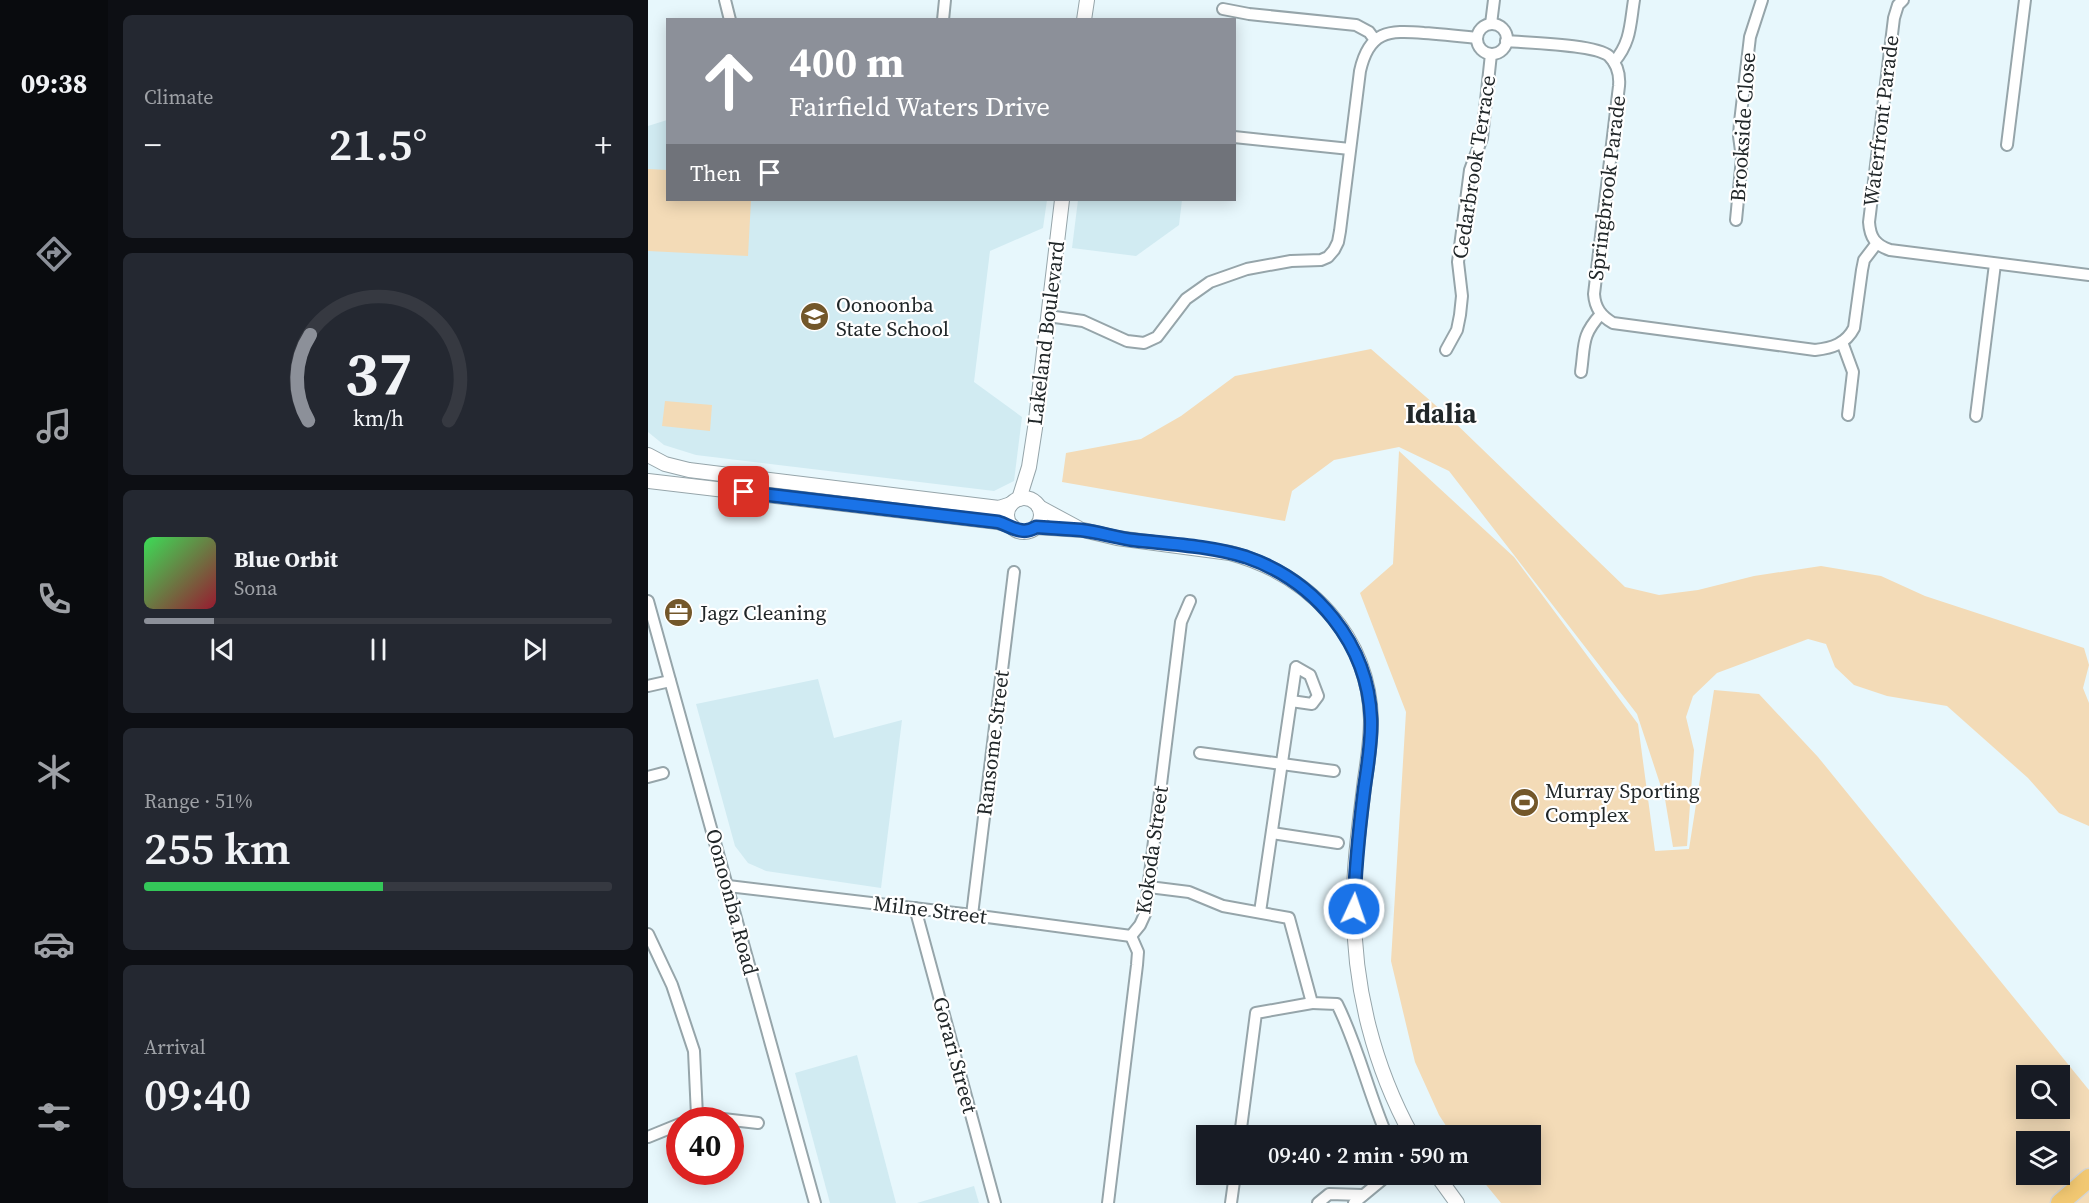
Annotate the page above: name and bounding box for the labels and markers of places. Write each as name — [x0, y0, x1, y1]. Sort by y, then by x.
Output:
place label: Oonoonba State School — [836, 290, 949, 343]
school or university icon: Oonoonba State School — [799, 301, 831, 333]
pin — [718, 466, 769, 517]
office icon: Jagz Cleaning — [663, 597, 695, 629]
place label: Jagz Cleaning — [699, 598, 826, 627]
place label: Murray Sporting Complex — [1545, 776, 1700, 829]
sports icon: Murray Sporting Complex — [1508, 787, 1540, 819]

